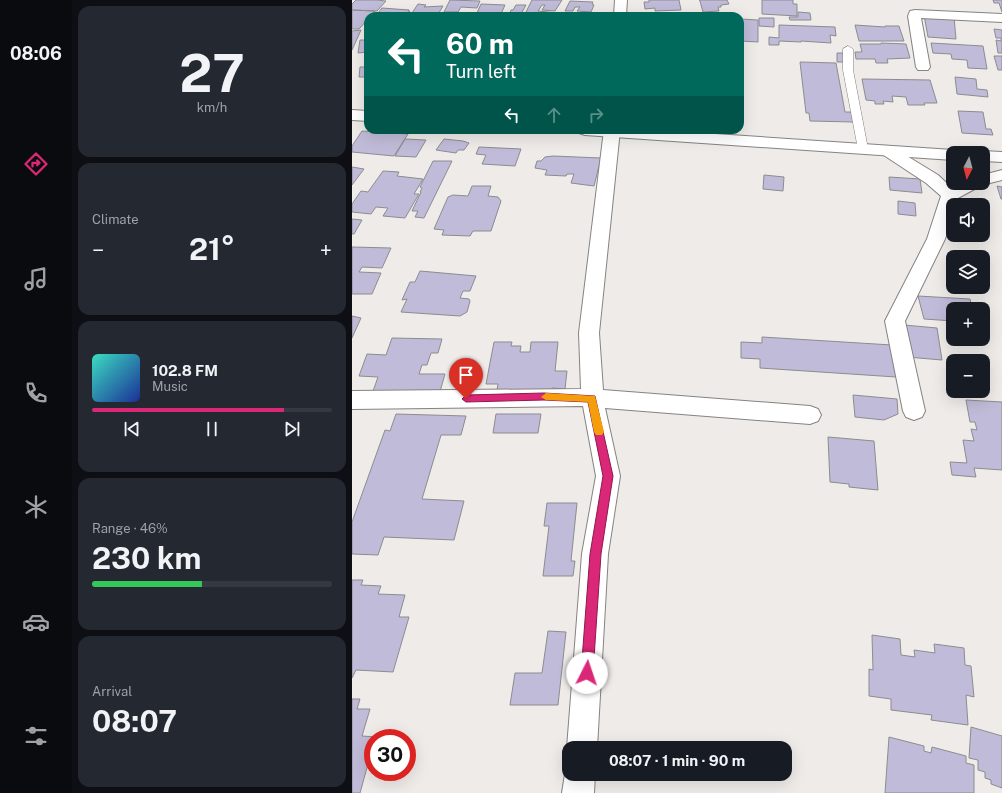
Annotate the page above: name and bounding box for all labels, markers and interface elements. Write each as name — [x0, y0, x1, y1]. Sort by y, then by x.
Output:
text: 60 m — [446, 27, 514, 60]
icon: left — [380, 28, 432, 80]
text: 08:06 — [10, 43, 62, 64]
text: 27 — [179, 43, 245, 104]
text: Turn left — [446, 61, 516, 82]
text: km/h — [197, 100, 227, 115]
icon: left — [501, 104, 523, 126]
icon: ahead — [543, 104, 565, 126]
icon: right — [585, 104, 607, 126]
north arrow — [946, 146, 990, 190]
map controls — [946, 146, 990, 398]
icon: directions — [22, 150, 50, 178]
button: sound — [946, 198, 990, 242]
text: Climate — [92, 212, 139, 227]
text: 21° — [189, 231, 235, 267]
text: − — [92, 237, 104, 263]
text: + — [320, 237, 332, 263]
button: layers — [946, 250, 990, 294]
icon: music — [22, 265, 50, 293]
button: + — [946, 302, 990, 346]
button: − — [946, 354, 990, 398]
pin — [449, 358, 483, 399]
text: 102.8 FM — [152, 362, 218, 379]
icon: arrive — [455, 364, 477, 386]
icon: phone — [22, 379, 50, 407]
text: Music — [152, 379, 188, 394]
icon: previous — [121, 418, 143, 440]
icon: pause — [201, 418, 223, 440]
icon: next — [281, 418, 303, 440]
icon: climate — [22, 493, 50, 521]
text: Range · 46% — [92, 521, 168, 536]
text: 230 km — [92, 540, 201, 576]
icon: car — [22, 608, 50, 636]
position arrow — [566, 652, 608, 694]
text: Arrival — [92, 684, 132, 699]
text: 08:07 — [92, 703, 177, 739]
icon: filters — [22, 722, 50, 750]
speed limit sign: 30 — [364, 729, 416, 781]
text: 08:07 · 1 min · 90 m — [609, 752, 745, 769]

